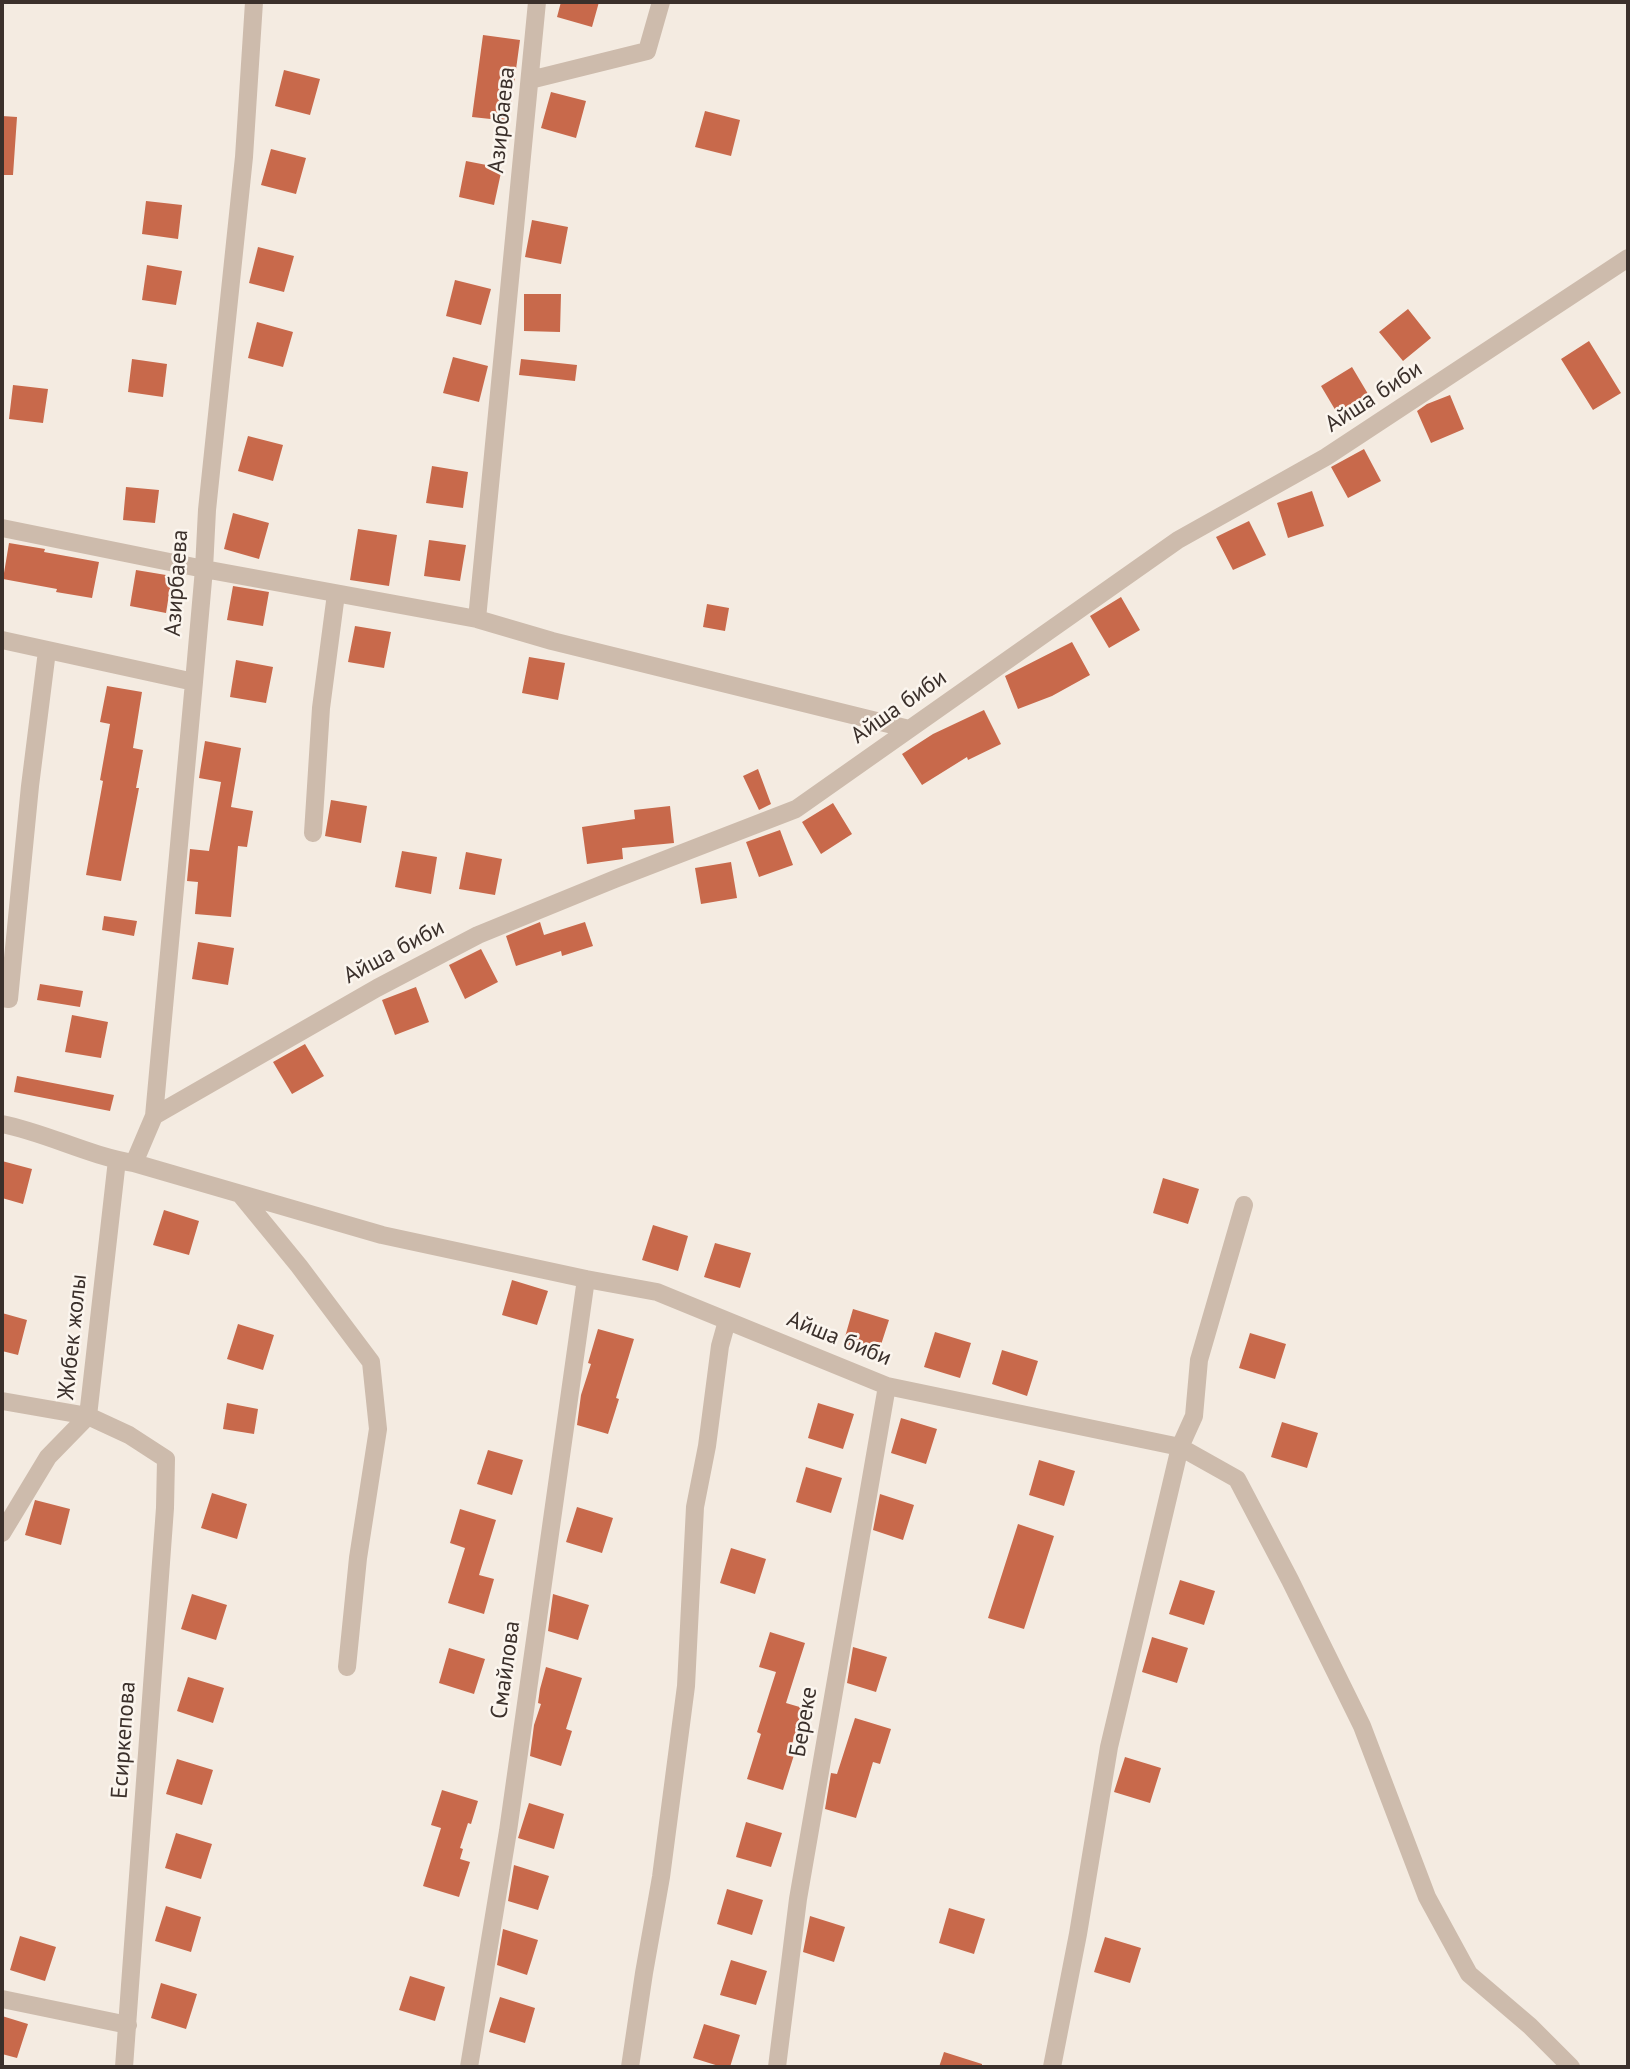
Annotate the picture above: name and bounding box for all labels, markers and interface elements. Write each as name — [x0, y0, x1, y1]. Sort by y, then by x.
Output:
street label: Азирбаева — [483, 65, 521, 175]
street label: Айша биби — [1320, 355, 1428, 439]
street label: Азирбаева — [160, 529, 194, 637]
street label: Айша биби — [846, 664, 952, 750]
street label: Айша биби — [339, 914, 449, 990]
street label: Жибек жолы — [53, 1273, 93, 1401]
street label: Айша биби — [783, 1306, 895, 1372]
street label: Смайлова — [485, 1619, 527, 1721]
street label: Есиркепова — [106, 1680, 142, 1800]
street label: Береке — [784, 1685, 824, 1759]

